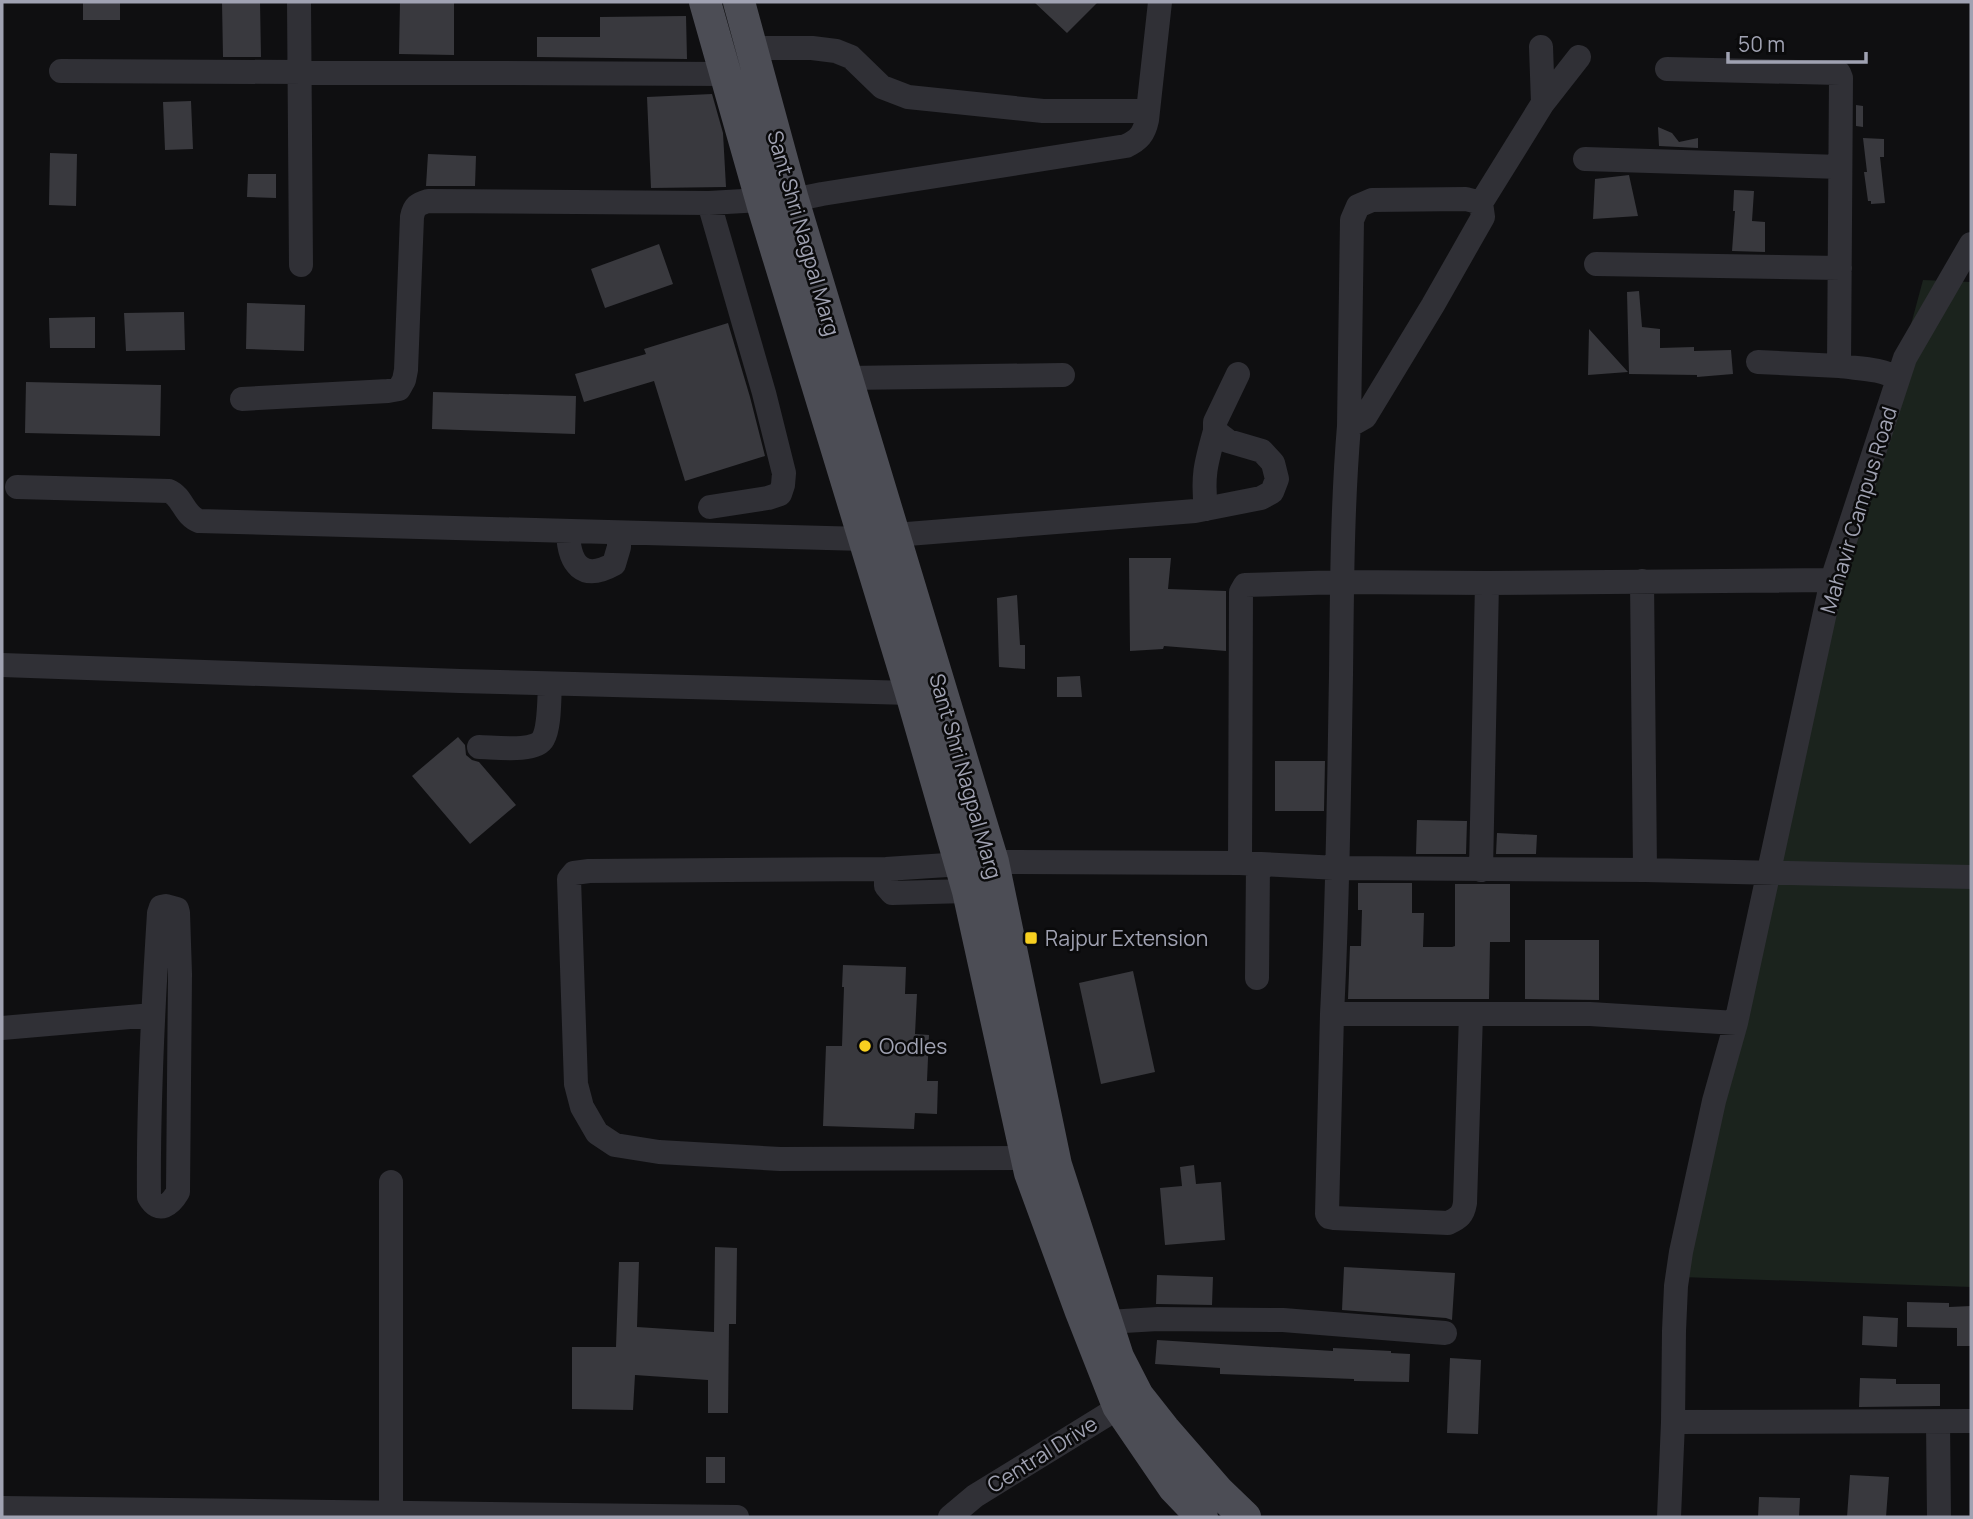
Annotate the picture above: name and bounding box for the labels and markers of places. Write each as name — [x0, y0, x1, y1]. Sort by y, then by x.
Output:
place label: Rajpur Extension — [1045, 924, 1208, 952]
marker: Rajpur Extension — [1023, 930, 1039, 946]
place label: Oodles — [879, 1032, 947, 1060]
marker: Oodles — [857, 1038, 873, 1054]

